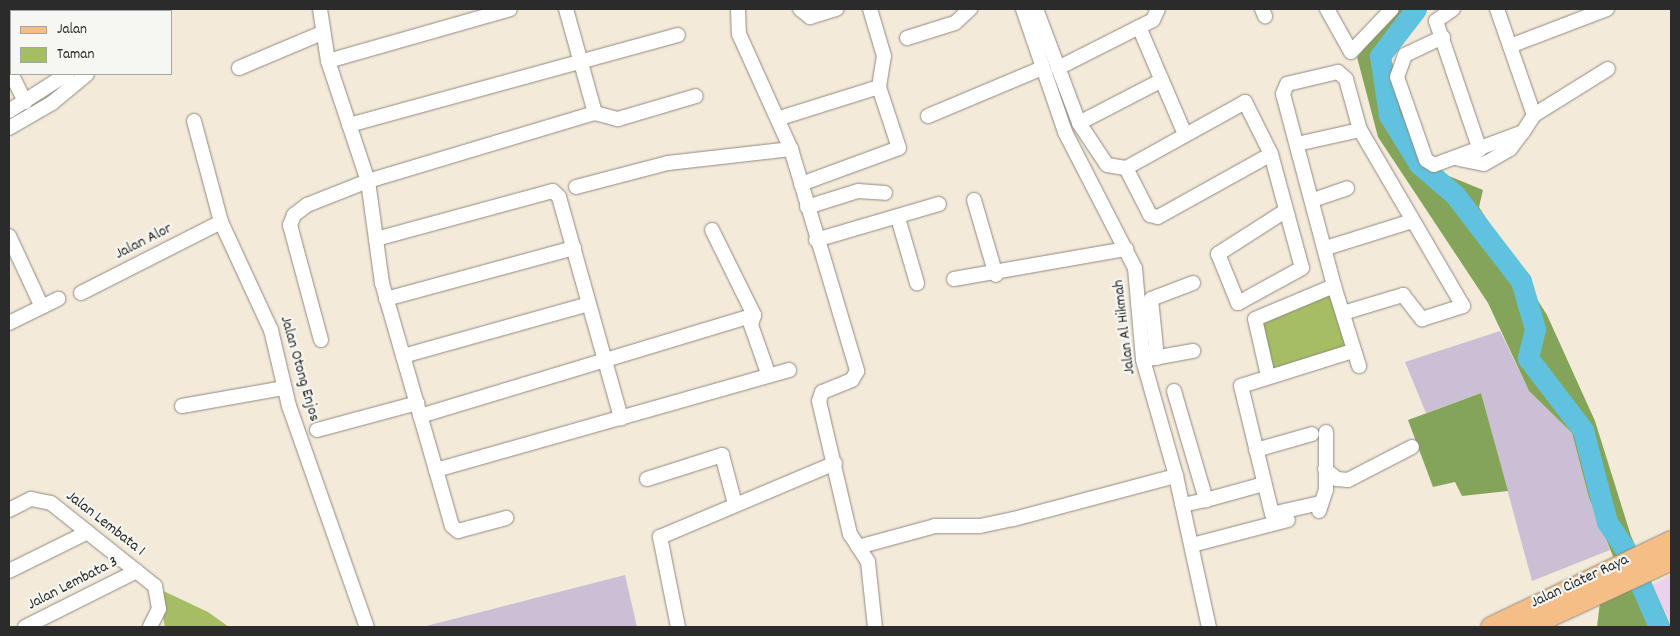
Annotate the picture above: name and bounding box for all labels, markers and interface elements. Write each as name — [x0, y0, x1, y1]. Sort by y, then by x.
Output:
legend — [10, 10, 172, 75]
text: Jalan — [57, 19, 87, 41]
text: Taman — [57, 44, 94, 66]
street label: Jalan Alor — [112, 220, 176, 264]
street label: Jalan Al Hikmah — [1110, 278, 1140, 376]
street label: Jalan Otong Enjos — [275, 314, 323, 424]
street label: Jalan Lembata 1 — [62, 487, 148, 561]
street label: Jalan Ciater Raya — [1528, 551, 1632, 613]
street label: Jalan Lembata 3 — [25, 553, 121, 615]

